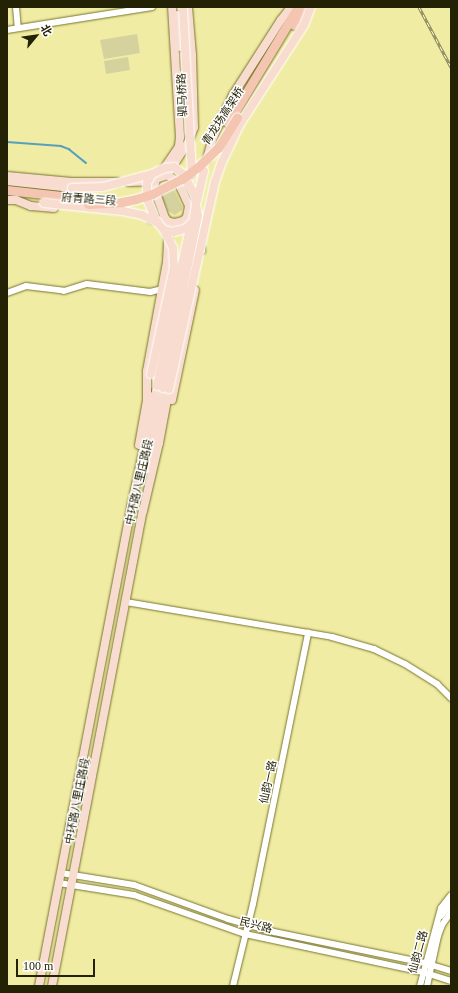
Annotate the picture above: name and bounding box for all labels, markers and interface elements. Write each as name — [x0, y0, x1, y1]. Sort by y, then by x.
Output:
north arrow — [16, 16, 56, 56]
text: 北 — [39, 22, 54, 38]
street label: 驷马桥路 — [175, 73, 189, 117]
street label: 青龙场高架桥 — [199, 85, 247, 147]
street label: 府青路三段 — [61, 190, 117, 208]
street label: 中环路八里庄路段 — [123, 438, 155, 526]
street label: 中环路八里庄路段 — [62, 757, 92, 845]
street label: 仙韵一路 — [257, 759, 279, 805]
street label: 民兴路 — [238, 915, 274, 935]
street label: 仙韵二路 — [406, 929, 430, 975]
scale bar — [18, 951, 97, 977]
text: 100 m — [23, 959, 53, 973]

